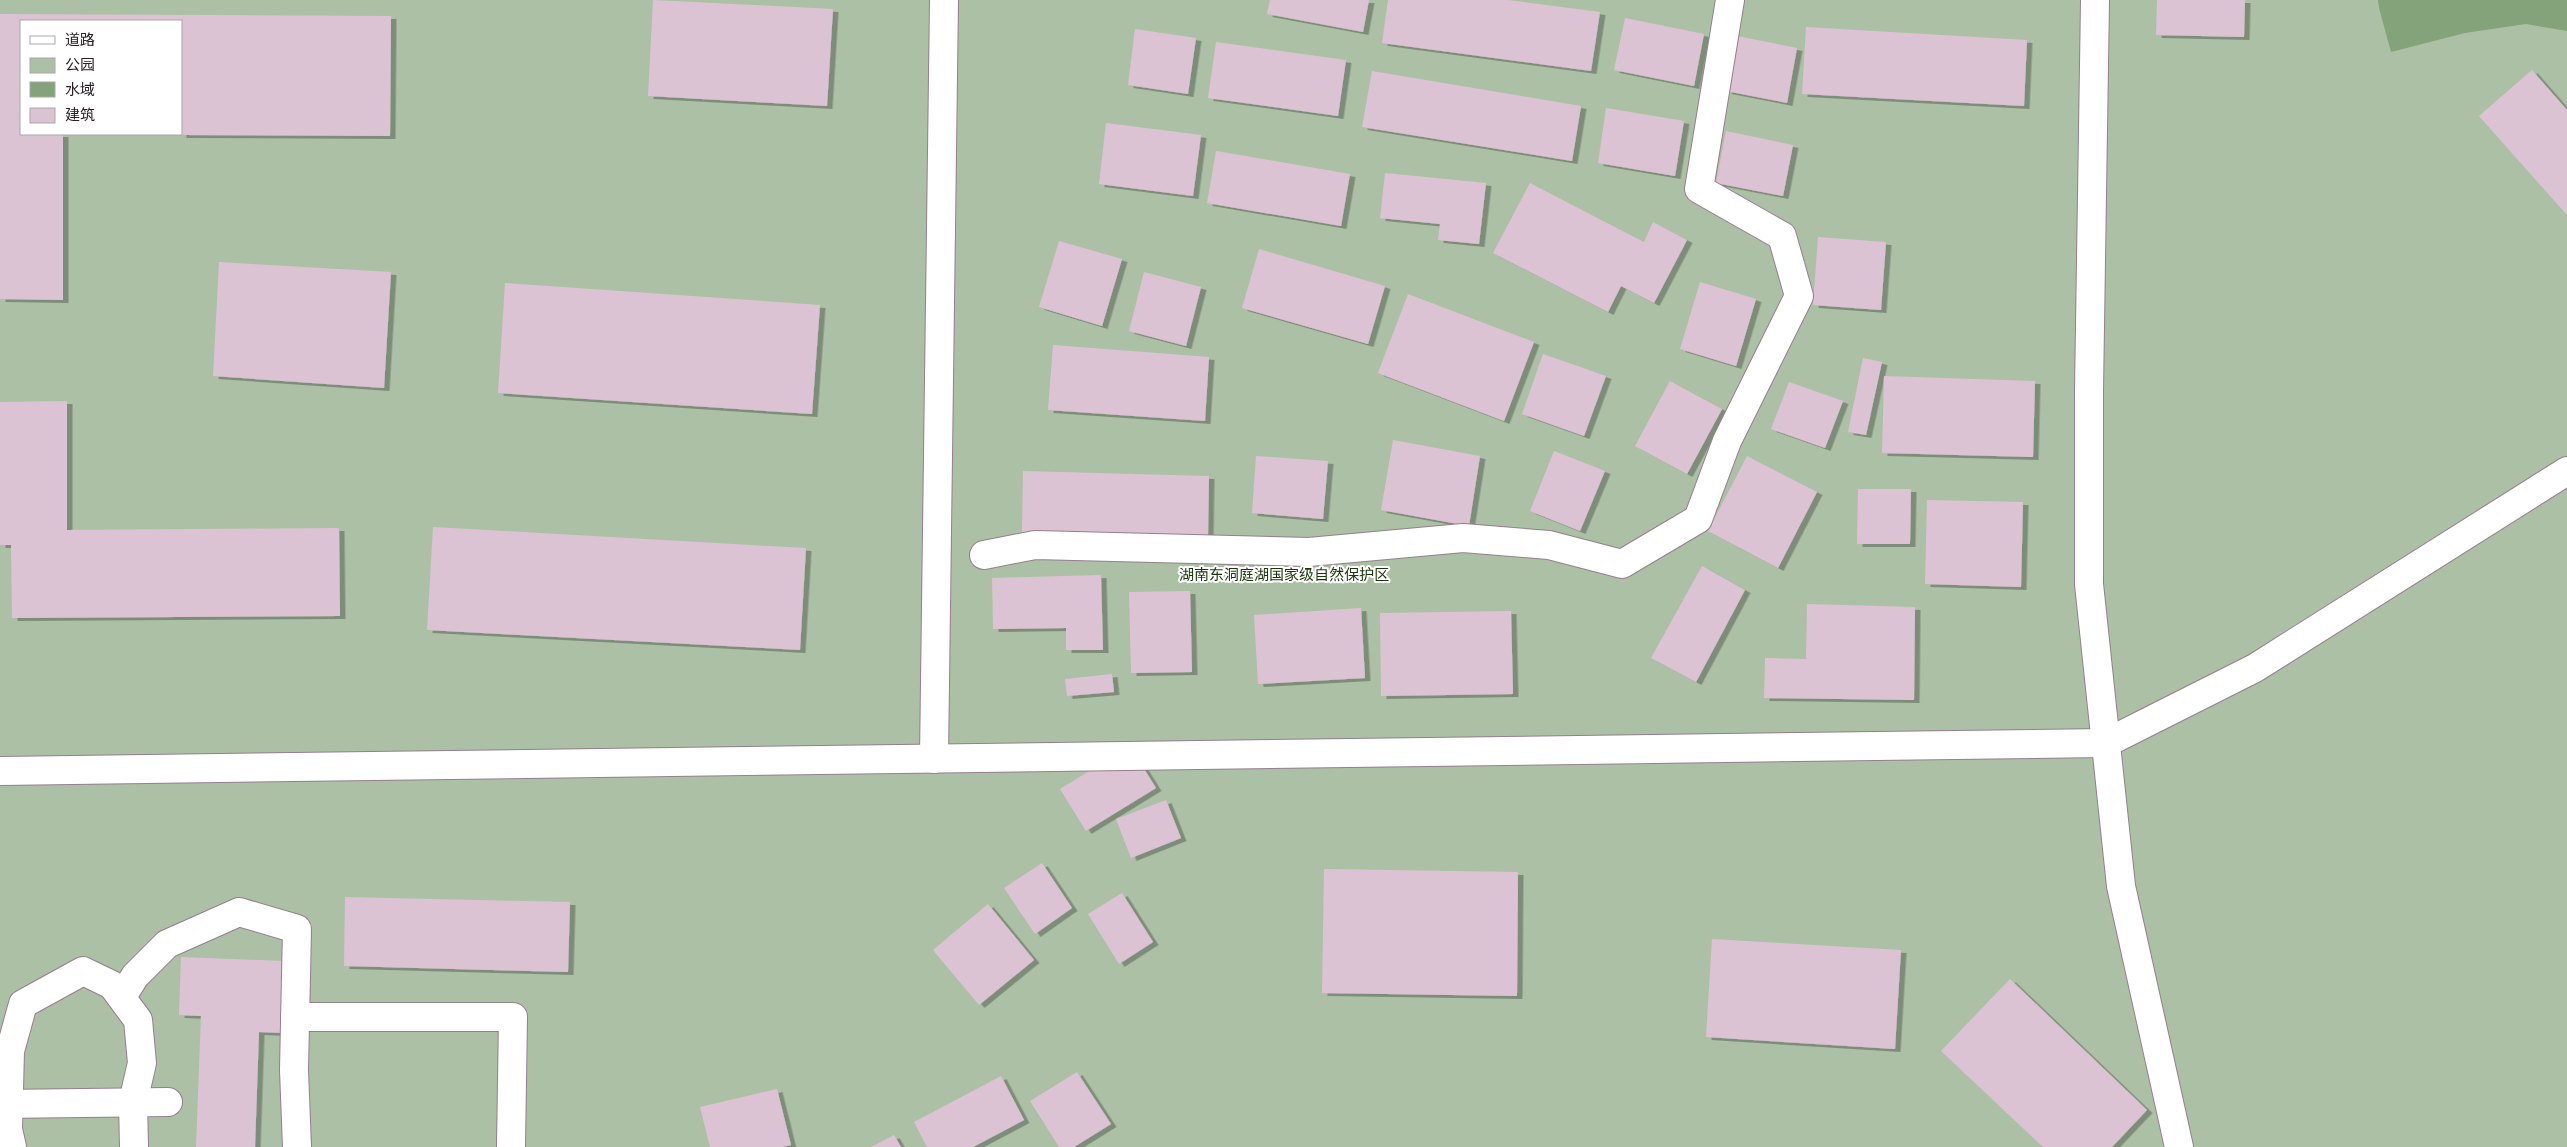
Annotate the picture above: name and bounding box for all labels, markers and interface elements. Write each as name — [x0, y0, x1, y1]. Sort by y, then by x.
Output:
legend — [20, 20, 182, 135]
text: 道路 — [65, 30, 95, 49]
text: 公园 — [65, 55, 95, 74]
text: 水域 — [65, 80, 95, 99]
text: 建筑 — [65, 105, 95, 124]
park label: 湖南东洞庭湖国家级自然保护区 — [1179, 565, 1389, 584]

